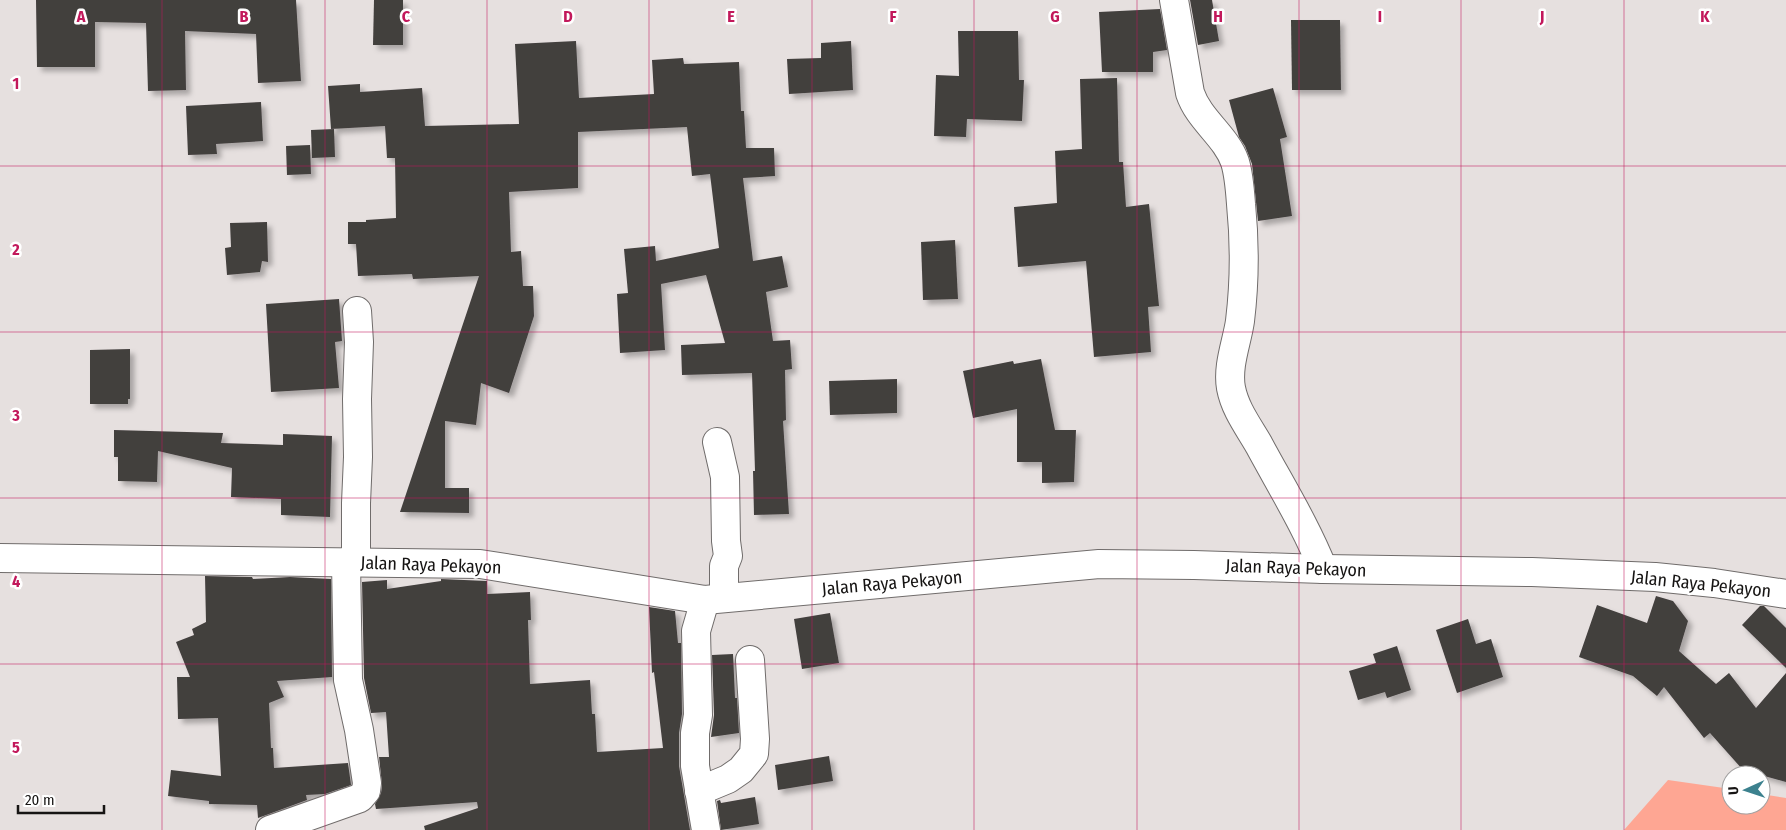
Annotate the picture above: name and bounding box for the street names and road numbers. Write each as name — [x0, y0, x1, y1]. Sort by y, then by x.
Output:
street label: Jalan Raya Pekayon — [360, 552, 502, 578]
street label: Jalan Raya Pekayon — [1225, 555, 1367, 581]
street label: Jalan Raya Pekayon — [821, 566, 963, 600]
street label: Jalan Raya Pekayon — [1630, 566, 1772, 602]

